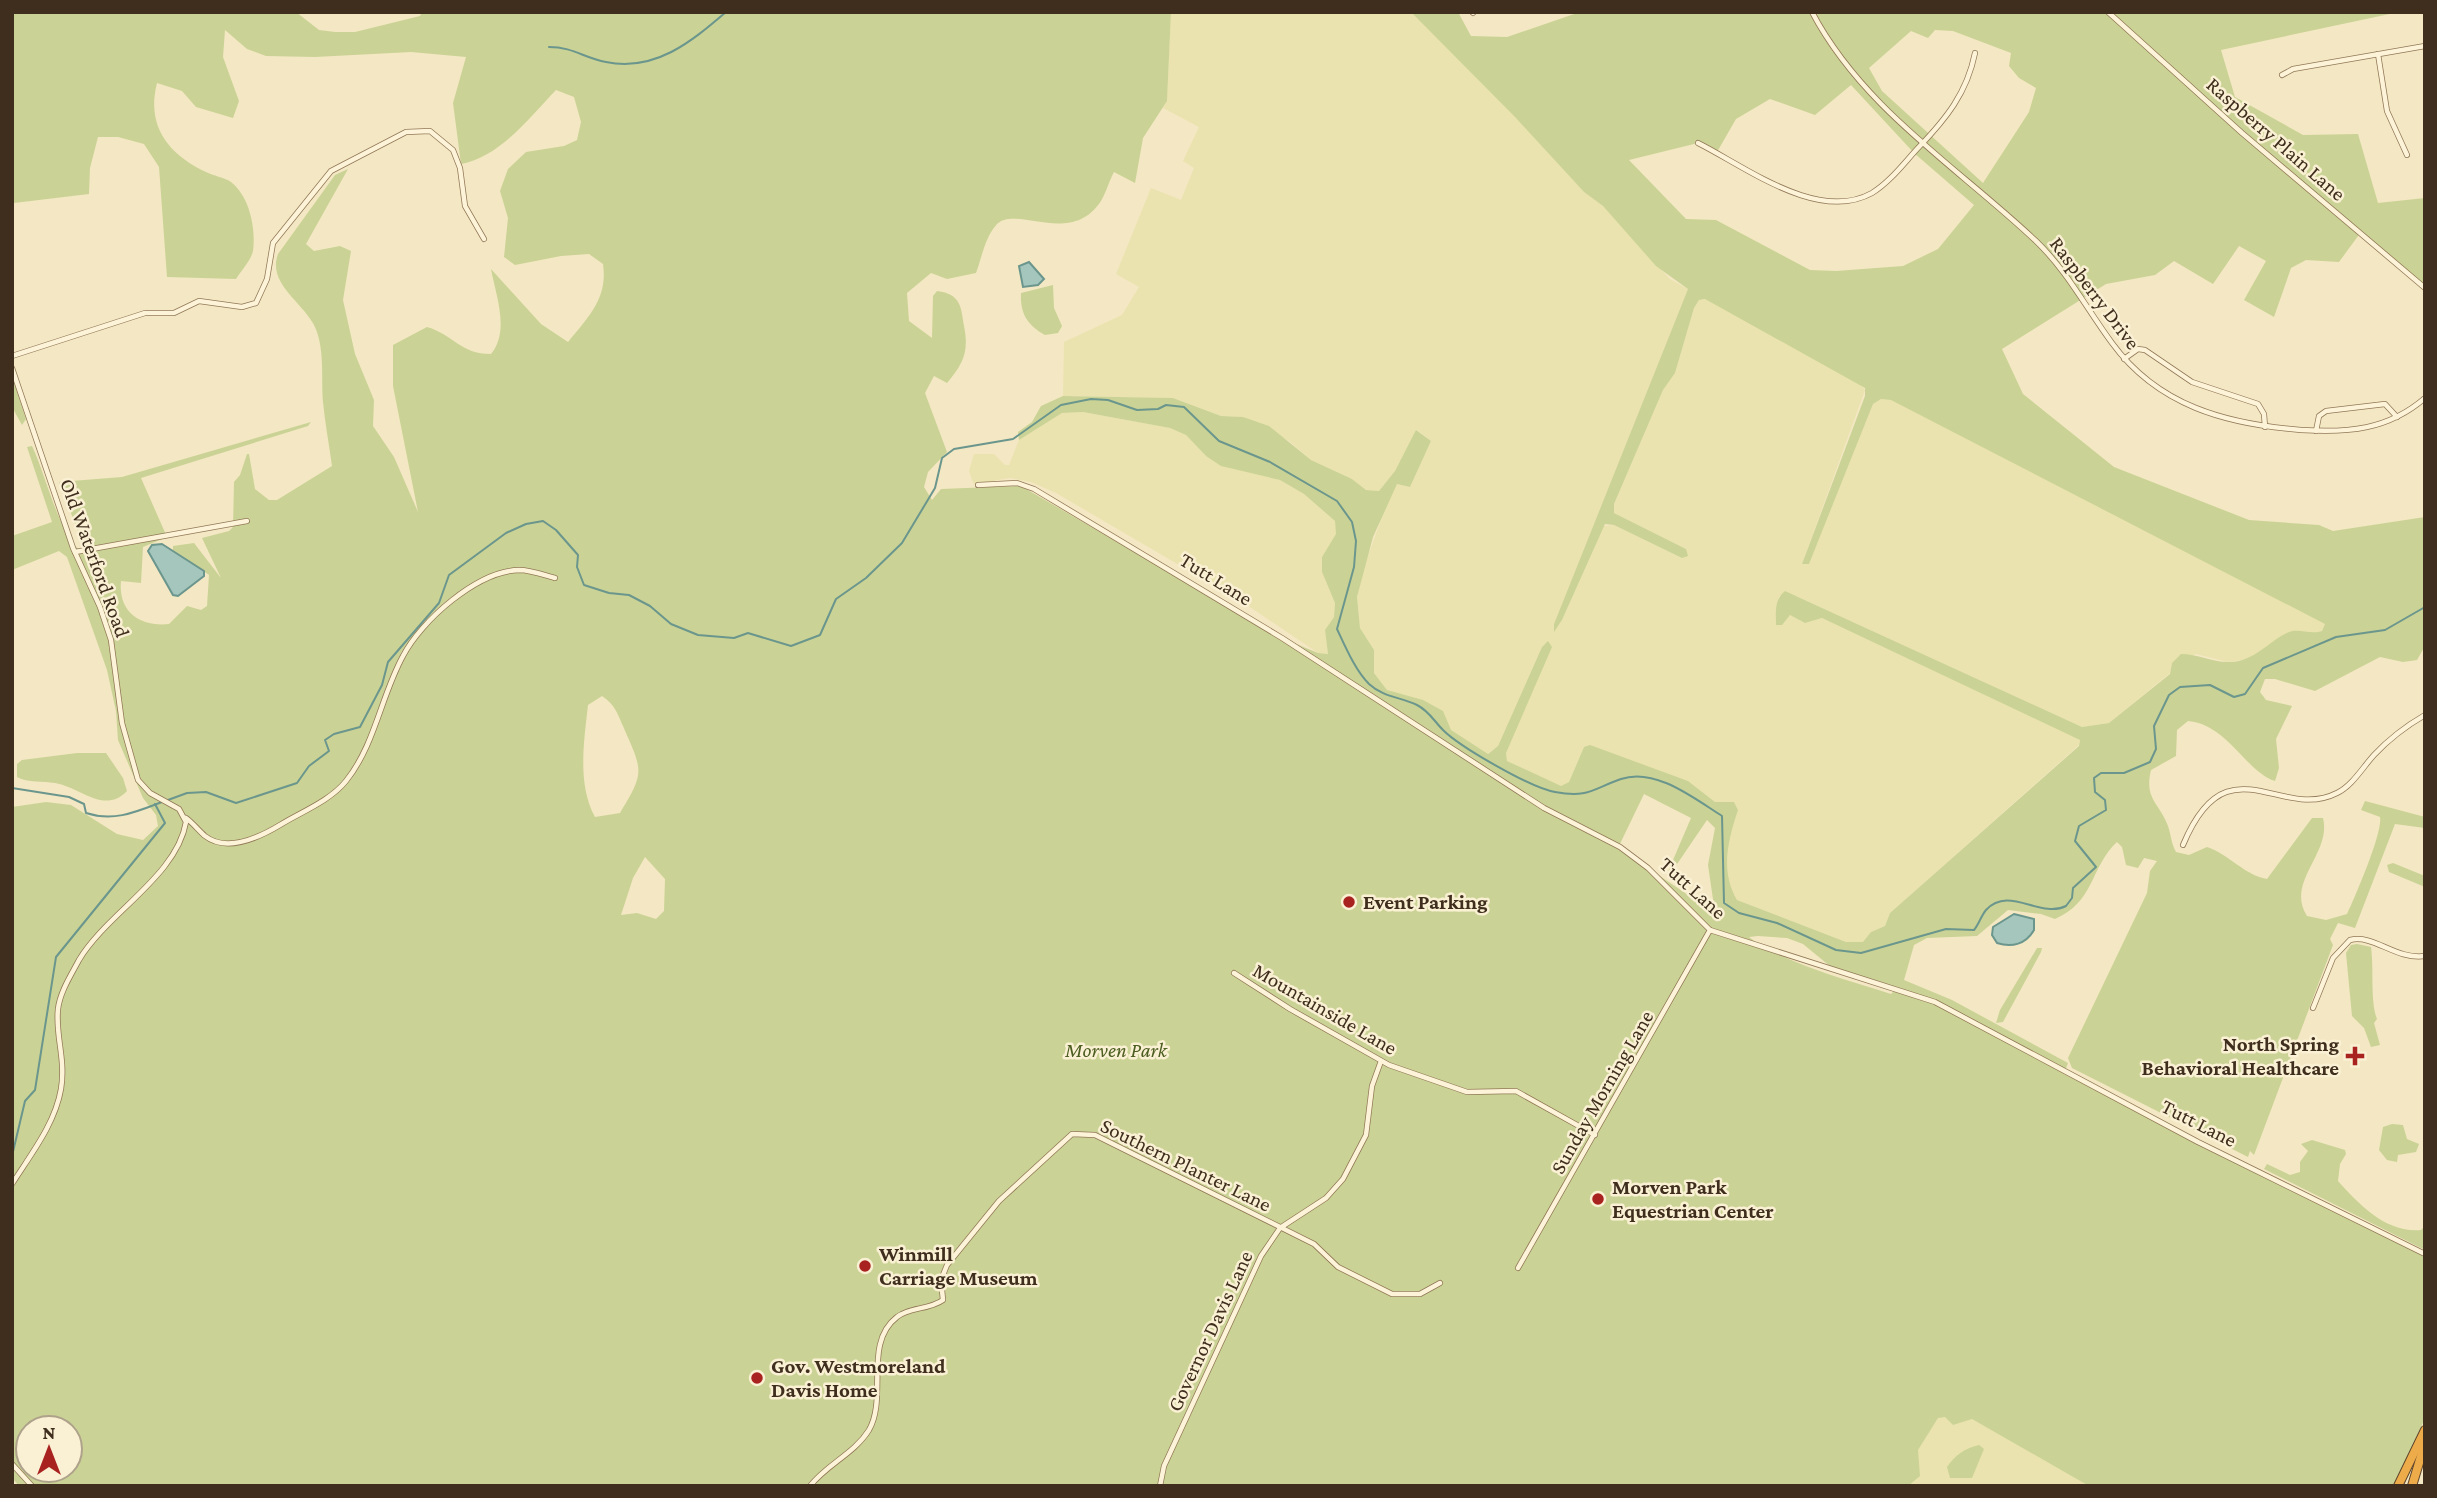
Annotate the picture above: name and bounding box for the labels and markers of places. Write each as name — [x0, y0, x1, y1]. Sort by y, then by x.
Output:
place label: Event Parking — [1363, 890, 1488, 914]
marker: Event Parking — [1341, 894, 1357, 910]
place label: North Spring Behavioral Healthcare — [2142, 1032, 2339, 1080]
marker: North Spring Behavioral Healthcare — [2345, 1046, 2365, 1066]
place label: Morven Park Equestrian Center — [1612, 1175, 1774, 1223]
marker: Morven Park Equestrian Center — [1590, 1191, 1606, 1207]
place label: Winmill Carriage Museum — [878, 1242, 1038, 1290]
marker: Winmill Carriage Museum — [857, 1258, 873, 1274]
place label: Gov. Westmoreland Davis Home — [771, 1354, 946, 1402]
marker: Gov. Westmoreland Davis Home — [749, 1370, 765, 1386]

